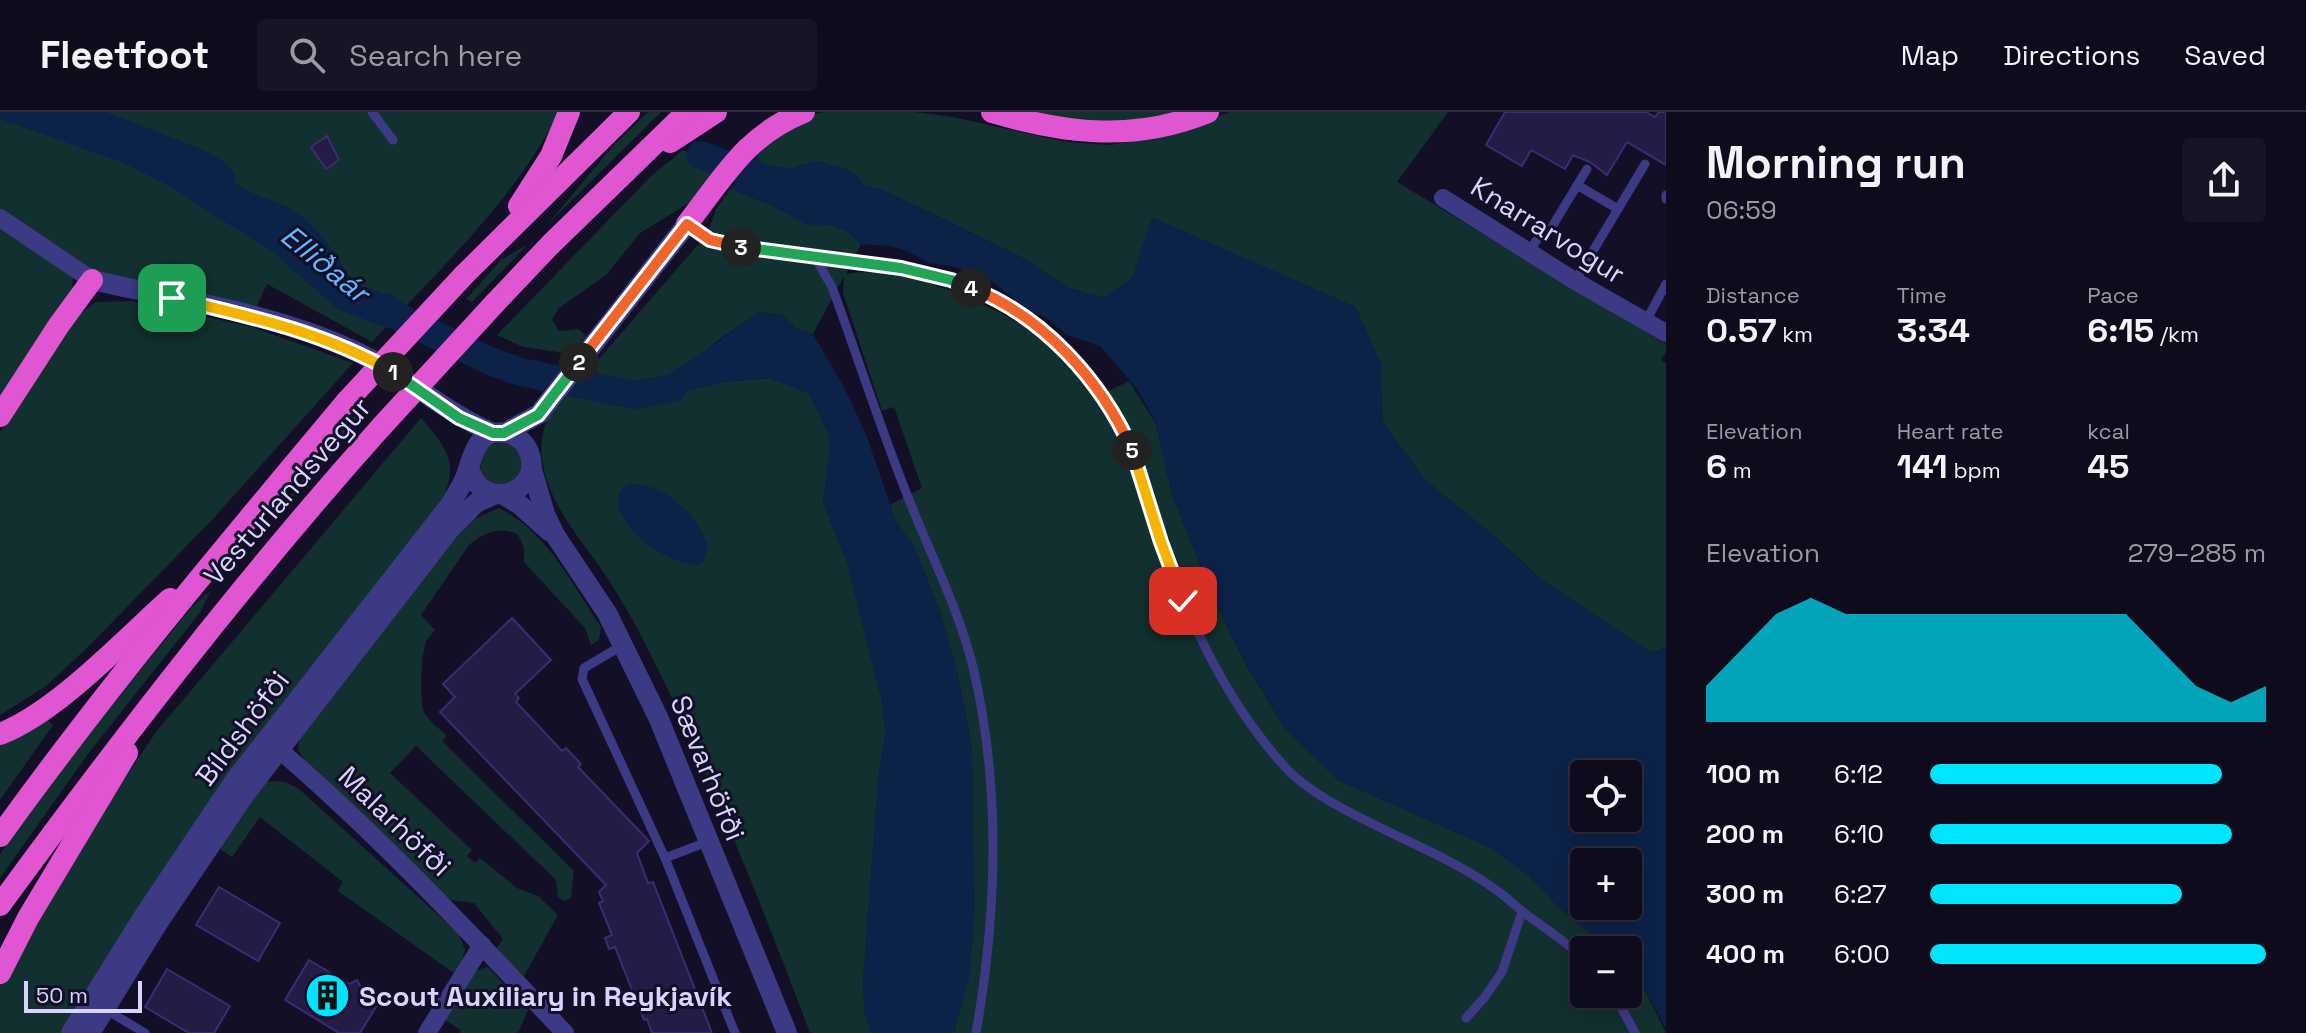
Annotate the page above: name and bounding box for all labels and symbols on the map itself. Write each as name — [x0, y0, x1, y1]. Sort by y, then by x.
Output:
street label: Knarrarvogur — [1464, 168, 1632, 292]
water label: Elliðaár — [273, 216, 380, 313]
pin: 3 — [721, 227, 761, 267]
pin — [138, 264, 206, 332]
pin: 4 — [951, 268, 991, 308]
pin: 2 — [559, 342, 599, 382]
pin: 1 — [373, 352, 413, 392]
street label: Vesturlandsvegur — [196, 390, 378, 592]
pin: 5 — [1112, 430, 1152, 470]
pin — [1149, 567, 1217, 635]
street label: Bíldshöfði — [187, 663, 297, 793]
street label: Sævarhöfði — [663, 690, 753, 846]
street label: Malarhöfði — [331, 758, 459, 884]
building icon: Scout Auxiliary in Reykjavík — [304, 972, 352, 1020]
scale bar — [24, 977, 142, 1013]
place label: Scout Auxiliary in Reykjavík — [359, 978, 732, 1014]

